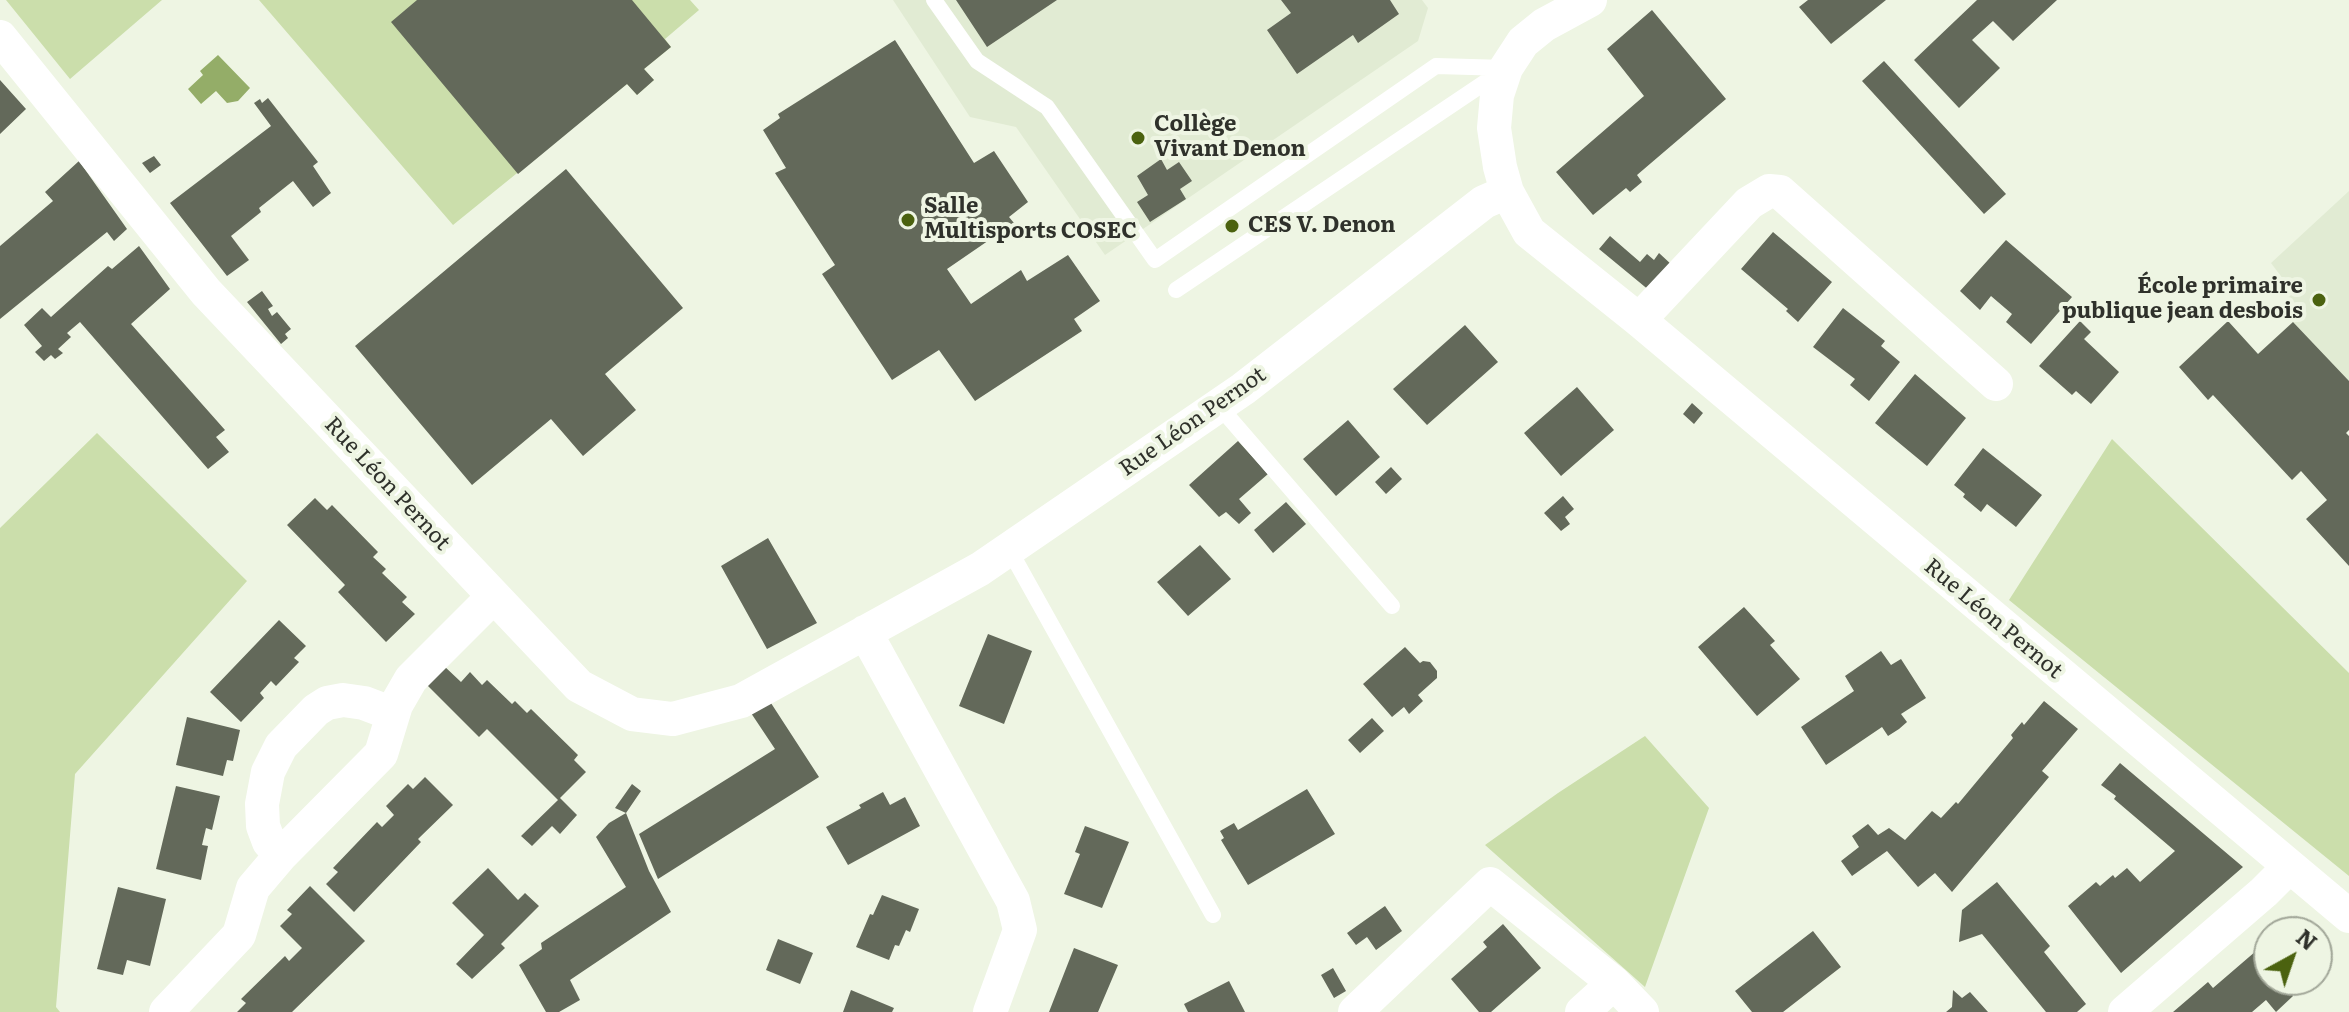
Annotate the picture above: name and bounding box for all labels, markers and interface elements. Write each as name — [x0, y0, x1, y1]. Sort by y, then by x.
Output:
place label: Collège Vivant Denon — [1154, 112, 1306, 164]
marker: Collège Vivant Denon — [1129, 129, 1147, 147]
place label: Salle Multisports COSEC — [924, 194, 1137, 246]
marker: Salle Multisports COSEC — [899, 211, 917, 229]
place label: CES V. Denon — [1248, 213, 1396, 239]
marker: CES V. Denon — [1223, 217, 1241, 235]
place label: École primaire publique jean desbois — [2062, 274, 2303, 326]
marker: École primaire publique jean desbois — [2310, 291, 2328, 309]
street label: Rue Léon Pernot — [1115, 362, 1271, 482]
street label: Rue Léon Pernot — [319, 412, 455, 556]
street label: Rue Léon Pernot — [1918, 553, 2068, 685]
north arrow — [2253, 916, 2333, 996]
text: N — [2290, 920, 2325, 957]

